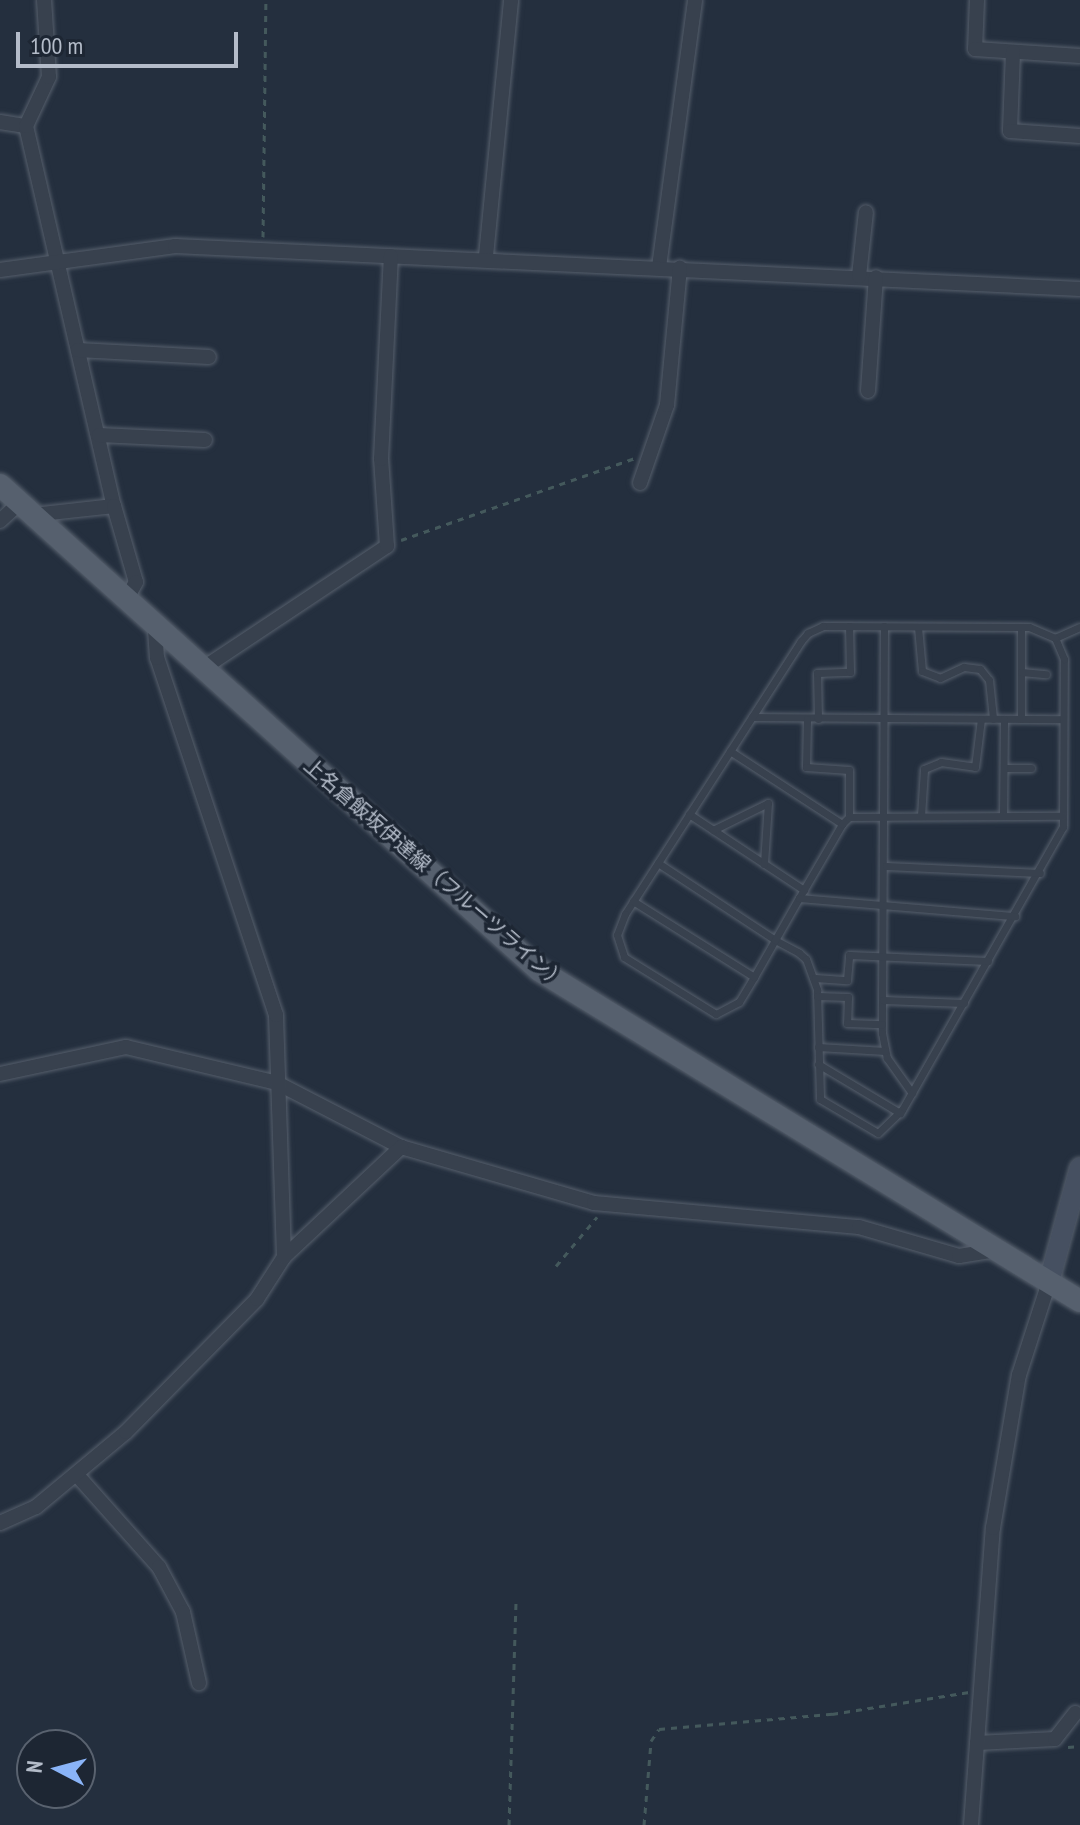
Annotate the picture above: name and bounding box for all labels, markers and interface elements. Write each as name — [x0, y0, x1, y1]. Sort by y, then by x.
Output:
scale bar — [20, 16, 242, 66]
text: 100 m — [30, 30, 83, 61]
street label: 上名倉飯坂伊達線（フルーツライン） — [299, 753, 571, 995]
north arrow — [16, 1729, 96, 1809]
text: N — [20, 1759, 49, 1774]

